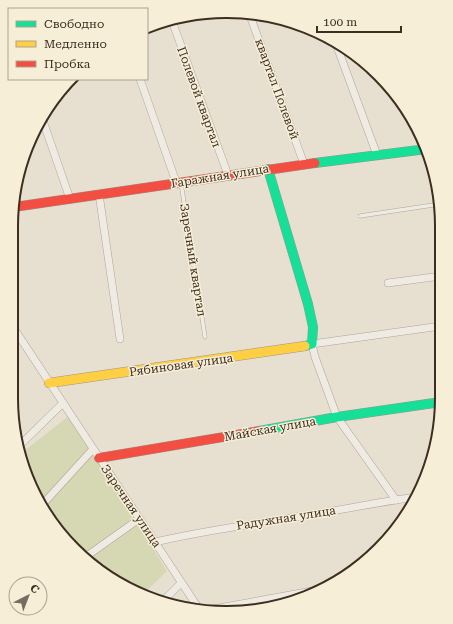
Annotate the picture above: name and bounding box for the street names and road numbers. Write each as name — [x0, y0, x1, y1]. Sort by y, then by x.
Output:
street label: квартал Полевой — [252, 37, 302, 141]
street label: Полевой квартал — [174, 45, 224, 150]
street label: Гаражная улица — [170, 161, 270, 191]
street label: Заречный квартал — [177, 202, 209, 318]
street label: Рябиновая улица — [128, 351, 234, 379]
street label: Майская улица — [223, 414, 317, 444]
street label: Заречная улица — [98, 462, 164, 550]
street label: Радужная улица — [235, 503, 337, 533]

